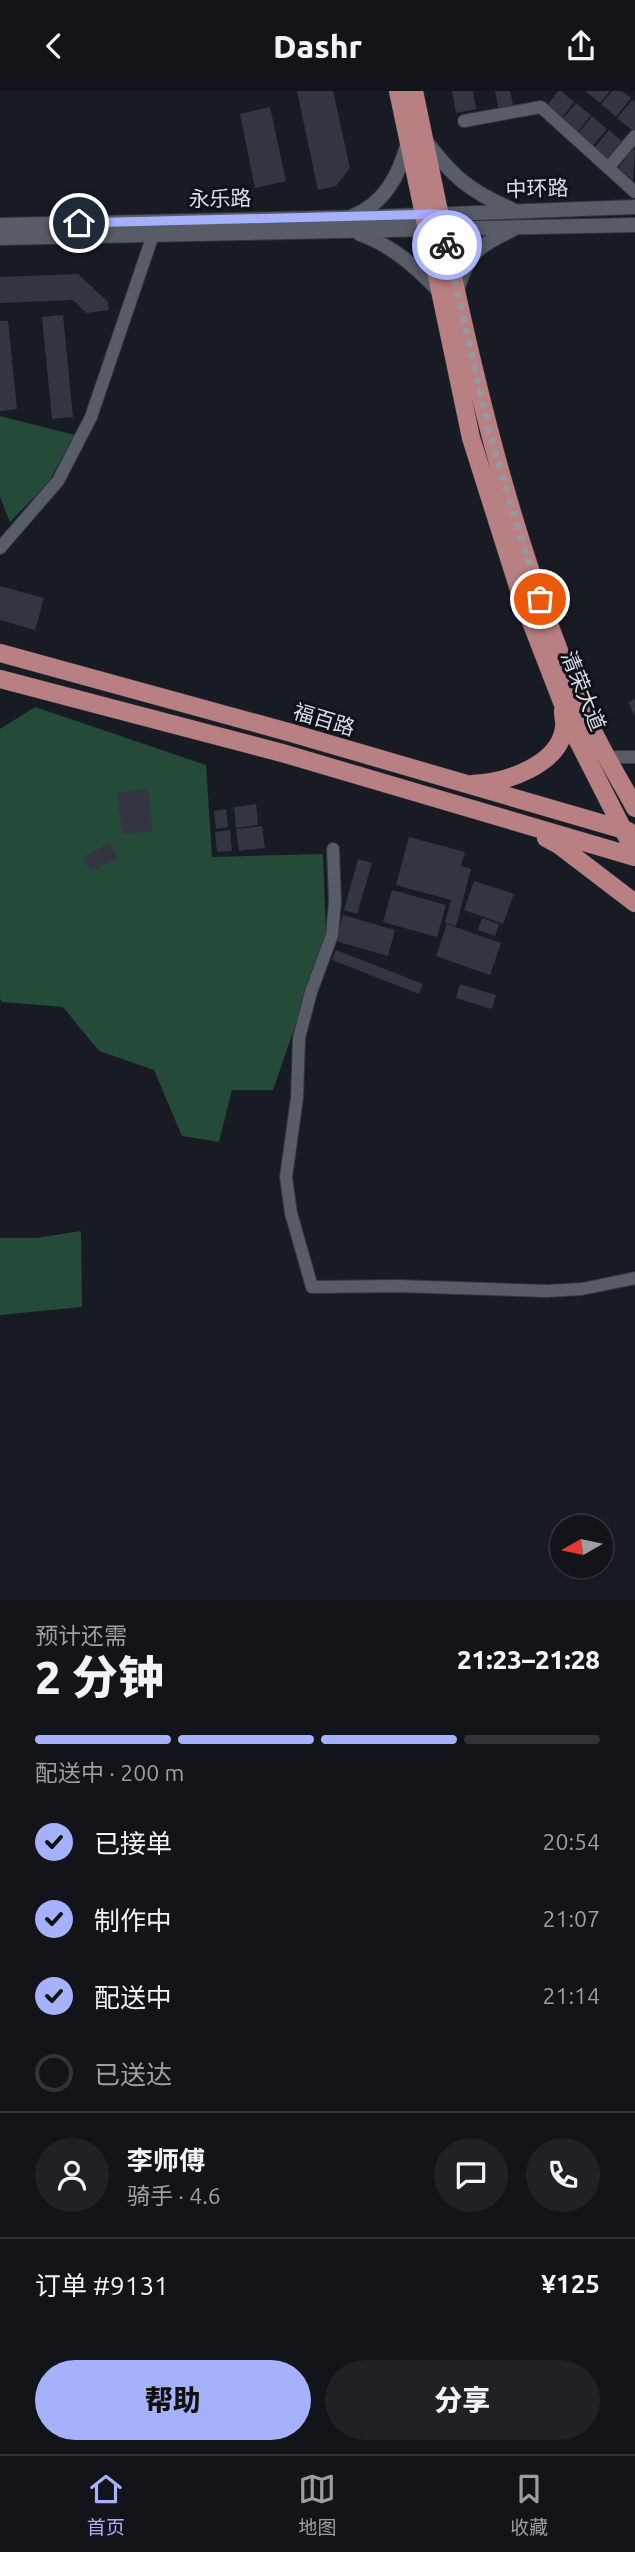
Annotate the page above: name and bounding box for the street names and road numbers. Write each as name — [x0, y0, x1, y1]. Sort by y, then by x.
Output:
street label: 中环路 — [505, 175, 569, 201]
street label: 永乐路 — [188, 185, 252, 211]
street label: 清荣大道 — [557, 647, 611, 734]
street label: 福百路 — [291, 698, 358, 740]

